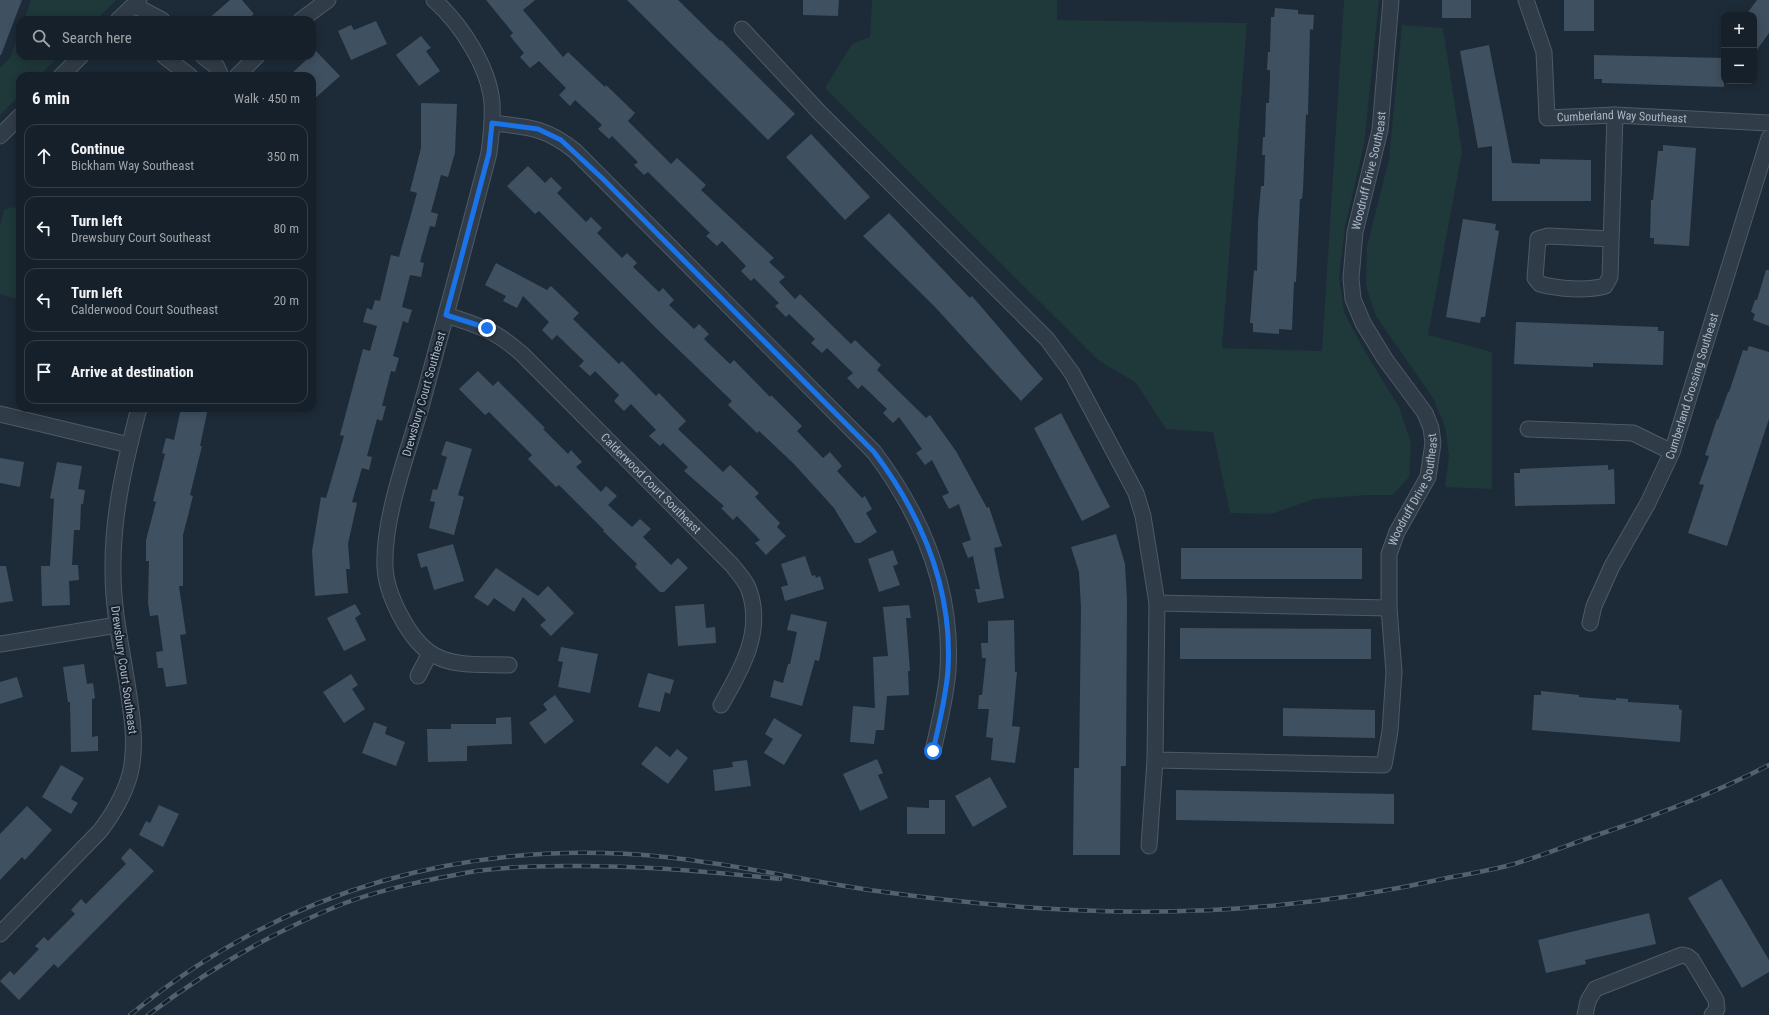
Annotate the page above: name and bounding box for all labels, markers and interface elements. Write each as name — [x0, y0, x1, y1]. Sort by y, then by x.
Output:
map controls — [1721, 12, 1757, 84]
button: + — [1721, 12, 1757, 48]
search box — [16, 16, 316, 60]
icon: search — [30, 27, 52, 49]
text: Search here — [62, 29, 132, 47]
button: − — [1721, 48, 1757, 84]
text: 6 min — [32, 88, 70, 108]
text: Walk · 450 m — [234, 91, 300, 106]
street label: Cumberland Way Southeast — [1557, 108, 1688, 126]
street label: Woodruff Drive Southeast — [1349, 110, 1389, 232]
text: Continue — [71, 140, 125, 158]
icon: ahead — [33, 145, 55, 167]
text: 350 m — [267, 149, 299, 164]
text: Bickham Way Southeast — [71, 158, 194, 173]
text: Turn left — [71, 212, 122, 230]
icon: left — [33, 217, 55, 239]
text: 80 m — [273, 221, 299, 236]
text: Drewsbury Court Southeast — [71, 230, 211, 245]
text: Turn left — [71, 284, 122, 302]
icon: left — [33, 289, 55, 311]
text: 20 m — [273, 293, 299, 308]
text: Calderwood Court Southeast — [71, 302, 218, 317]
street label: Cumberland Crossing Southeast — [1662, 311, 1722, 462]
route end — [478, 319, 496, 337]
street label: Drewsbury Court Southeast — [399, 330, 449, 458]
icon: arrive — [33, 361, 55, 383]
text: Arrive at destination — [71, 363, 194, 381]
street label: Calderwood Court Southeast — [598, 430, 704, 537]
street label: Woodruff Drive Southeast — [1386, 432, 1440, 548]
street label: Drewsbury Court Southeast — [108, 605, 140, 735]
route start — [924, 742, 942, 760]

